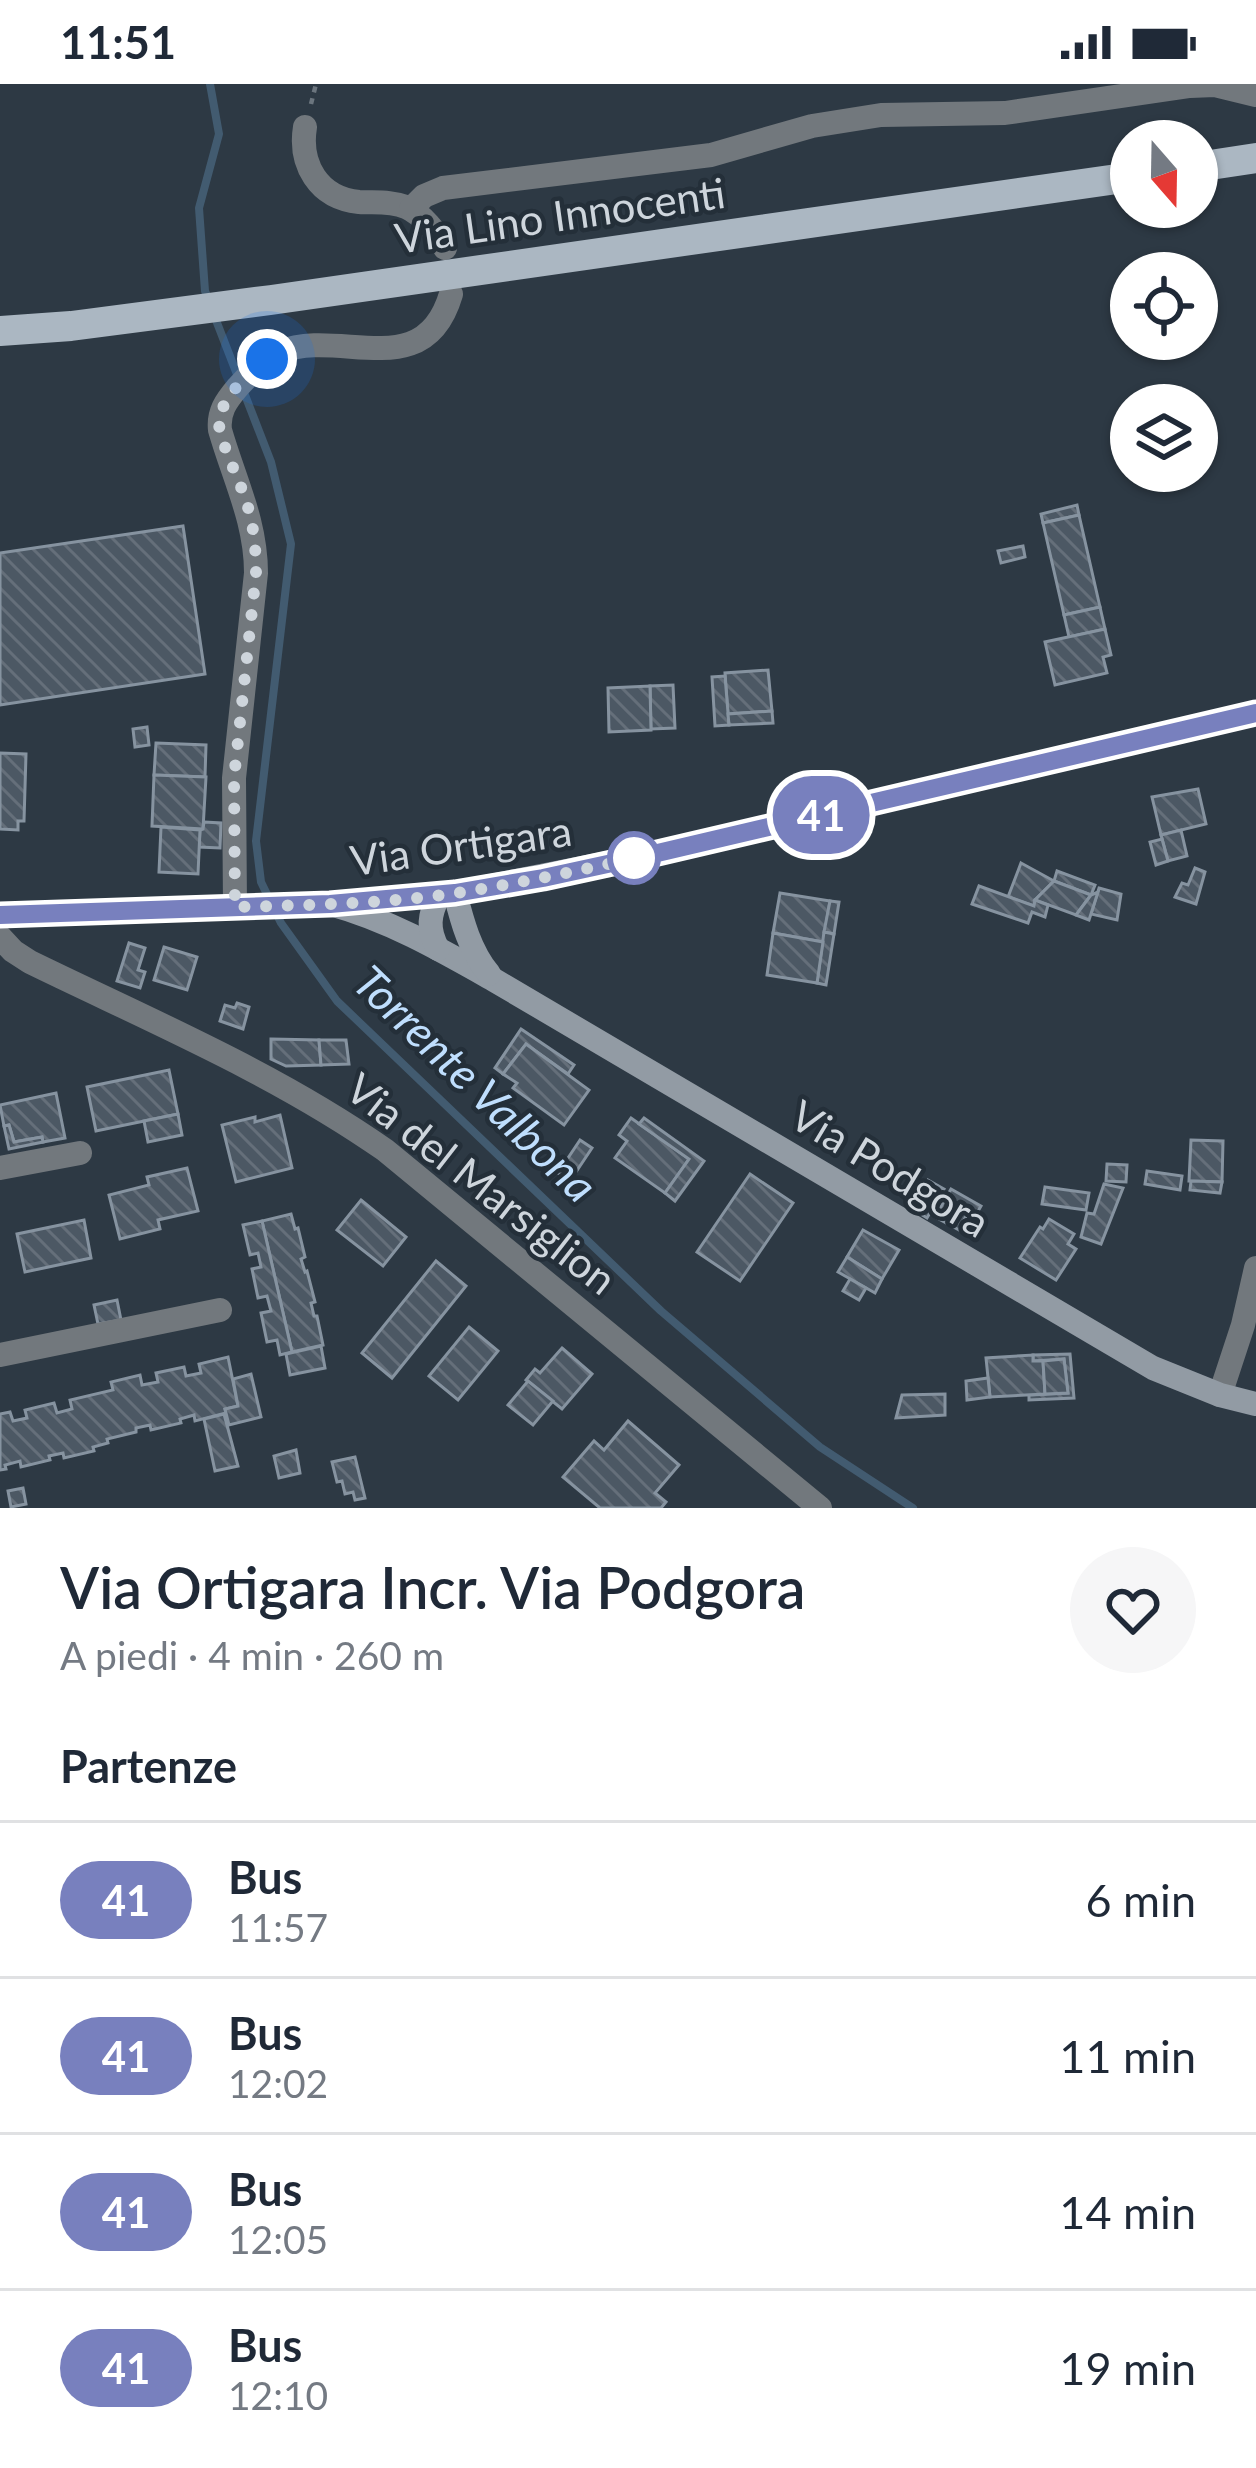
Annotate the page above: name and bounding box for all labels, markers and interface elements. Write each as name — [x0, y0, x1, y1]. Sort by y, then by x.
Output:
text: 11:51 — [60, 15, 176, 69]
north arrow — [1110, 120, 1218, 228]
map controls — [1110, 120, 1218, 492]
street label: Via Lino Innocenti — [392, 167, 728, 263]
button: locate — [1110, 252, 1218, 360]
your location — [237, 329, 297, 389]
button: layers — [1110, 384, 1218, 492]
line badge: 41 — [767, 776, 875, 854]
text: 41 — [797, 790, 845, 840]
street label: Via Ortigara — [347, 805, 575, 885]
unlabelled marker — [609, 833, 659, 883]
water label: Torrente Valbona — [343, 954, 608, 1213]
street label: Via del Marsiglion — [337, 1062, 626, 1304]
street label: Via Podgora — [782, 1089, 999, 1247]
button: heart — [1070, 1547, 1196, 1673]
text: Via Ortigara Incr. Via Podgora — [60, 1553, 805, 1621]
text: A piedi · 4 min · 260 m — [60, 1632, 444, 1678]
text: Partenze — [60, 1739, 237, 1793]
text: Bus — [228, 1850, 302, 1904]
text: 6 min — [1085, 1873, 1196, 1927]
text: 41 — [102, 1875, 150, 1925]
text: 11:57 — [228, 1904, 328, 1950]
text: Bus — [228, 2006, 302, 2060]
text: 11 min — [1059, 2029, 1196, 2083]
text: 41 — [102, 2031, 150, 2081]
text: 12:02 — [228, 2060, 328, 2106]
text: Bus — [228, 2162, 302, 2216]
text: 14 min — [1059, 2185, 1196, 2239]
text: 41 — [102, 2187, 150, 2237]
text: 12:05 — [228, 2216, 328, 2262]
text: Bus — [228, 2318, 302, 2372]
text: 19 min — [1059, 2341, 1196, 2395]
text: 41 — [102, 2343, 150, 2393]
text: 12:10 — [228, 2372, 328, 2418]

